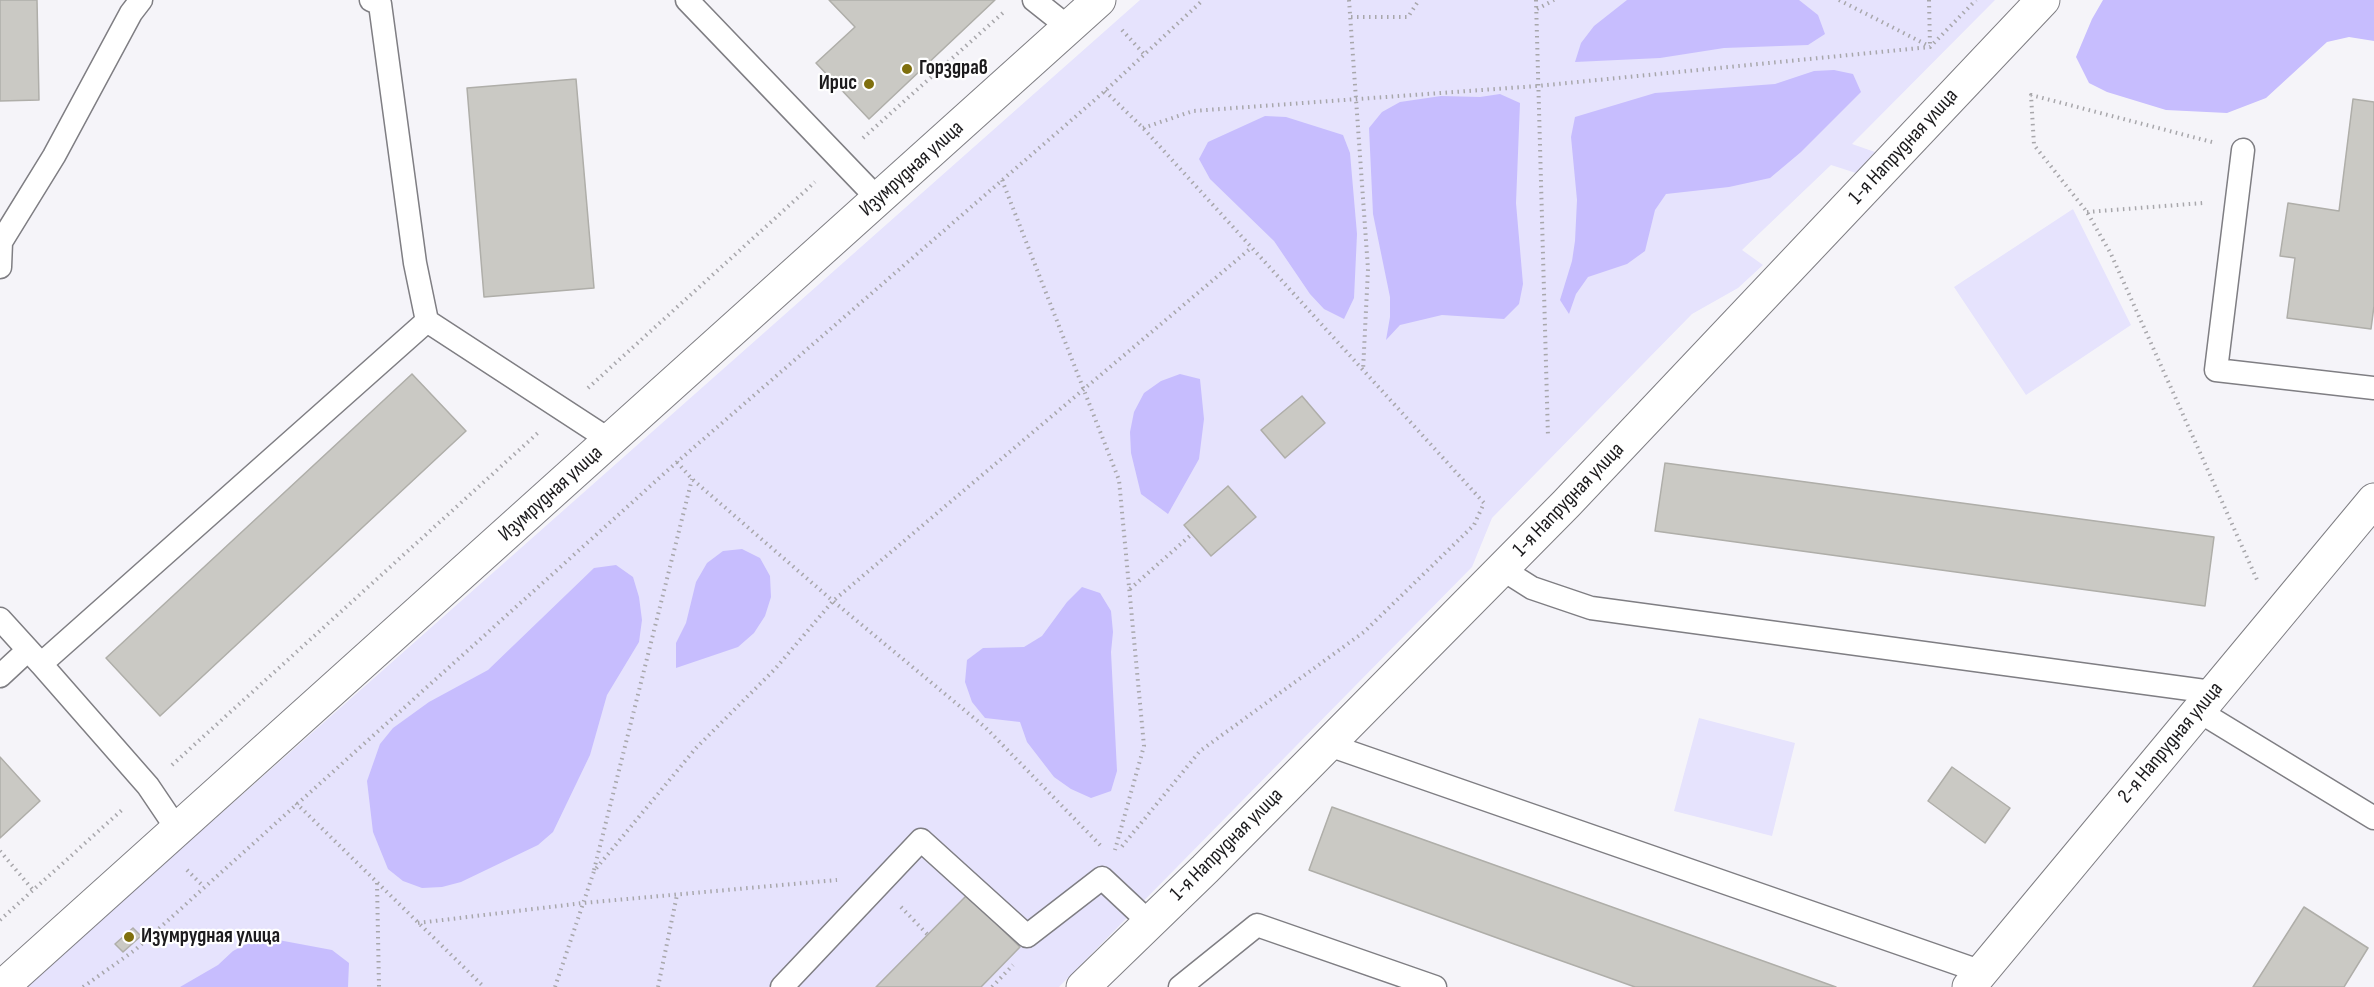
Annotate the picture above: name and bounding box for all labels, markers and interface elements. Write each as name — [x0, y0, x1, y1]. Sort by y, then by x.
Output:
place label: Горздрав — [919, 56, 988, 82]
marker: Горздрав — [900, 62, 914, 76]
place label: Ирис — [819, 71, 857, 97]
marker: Ирис — [862, 77, 876, 91]
street label: 1-я Напрудная улица — [1844, 84, 1964, 210]
street label: Изумрудная улица — [855, 116, 969, 222]
street label: 1-я Напрудная улица — [1508, 438, 1630, 562]
street label: Изумрудная улица — [494, 441, 608, 547]
street label: 2-я Напрудная улица — [2113, 677, 2229, 809]
street label: 1-я Напрудная улица — [1165, 783, 1289, 907]
place label: Изумрудная улица — [141, 924, 280, 950]
marker: Изумрудная улица — [122, 930, 136, 944]

